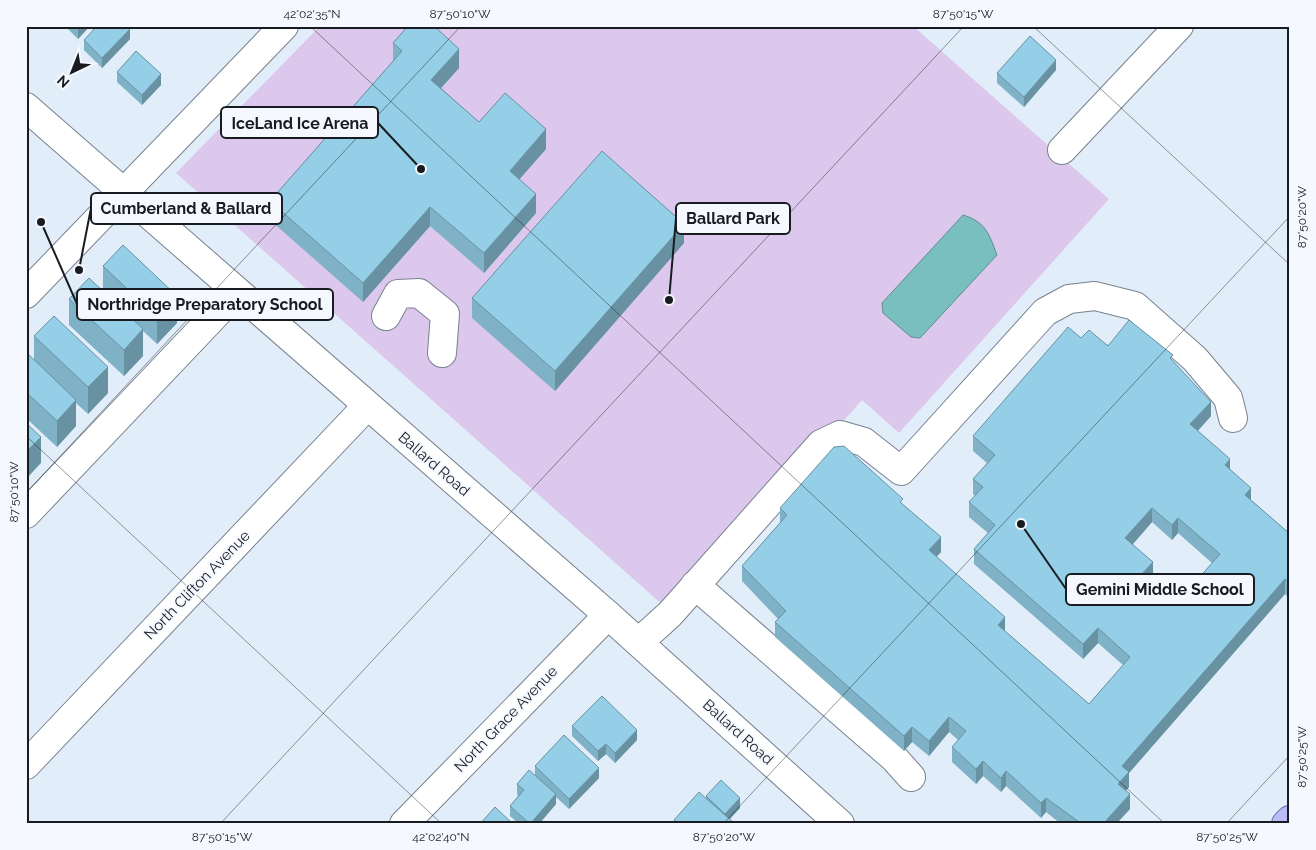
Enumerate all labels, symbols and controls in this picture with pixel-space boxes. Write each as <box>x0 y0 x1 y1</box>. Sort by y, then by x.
text: 42°02'35"N <box>283 7 341 21</box>
text: 87°50'10"W <box>429 7 491 21</box>
text: 87°50'15"W <box>933 7 994 21</box>
north arrow <box>48 48 98 98</box>
text: N <box>54 72 72 91</box>
callout: IceLand Ice Arena <box>221 107 378 138</box>
text: IceLand Ice Arena <box>232 114 368 133</box>
text: 87°50'20"W <box>1295 185 1309 248</box>
callout: Cumberland & Ballard <box>91 193 282 224</box>
text: Cumberland & Ballard <box>101 199 271 218</box>
callout: Ballard Park <box>676 203 790 234</box>
text: Ballard Park <box>686 209 780 228</box>
callout: Northridge Preparatory School <box>77 289 333 320</box>
text: Northridge Preparatory School <box>87 295 324 314</box>
street label: Ballard Road <box>395 428 473 500</box>
text: 87°50'10"W <box>7 461 21 523</box>
street label: North Clifton Avenue <box>140 527 254 643</box>
callout: Gemini Middle School <box>1066 574 1254 605</box>
text: Gemini Middle School <box>1076 580 1245 599</box>
street label: North Grace Avenue <box>451 662 561 776</box>
street label: Ballard Road <box>699 696 777 768</box>
text: 87°50'25"W <box>1295 726 1309 788</box>
text: 87°50'15"W <box>192 830 253 844</box>
text: 42°02'40"N <box>412 830 470 844</box>
text: 87°50'20"W <box>693 830 756 844</box>
text: 87°50'25"W <box>1196 830 1258 844</box>

